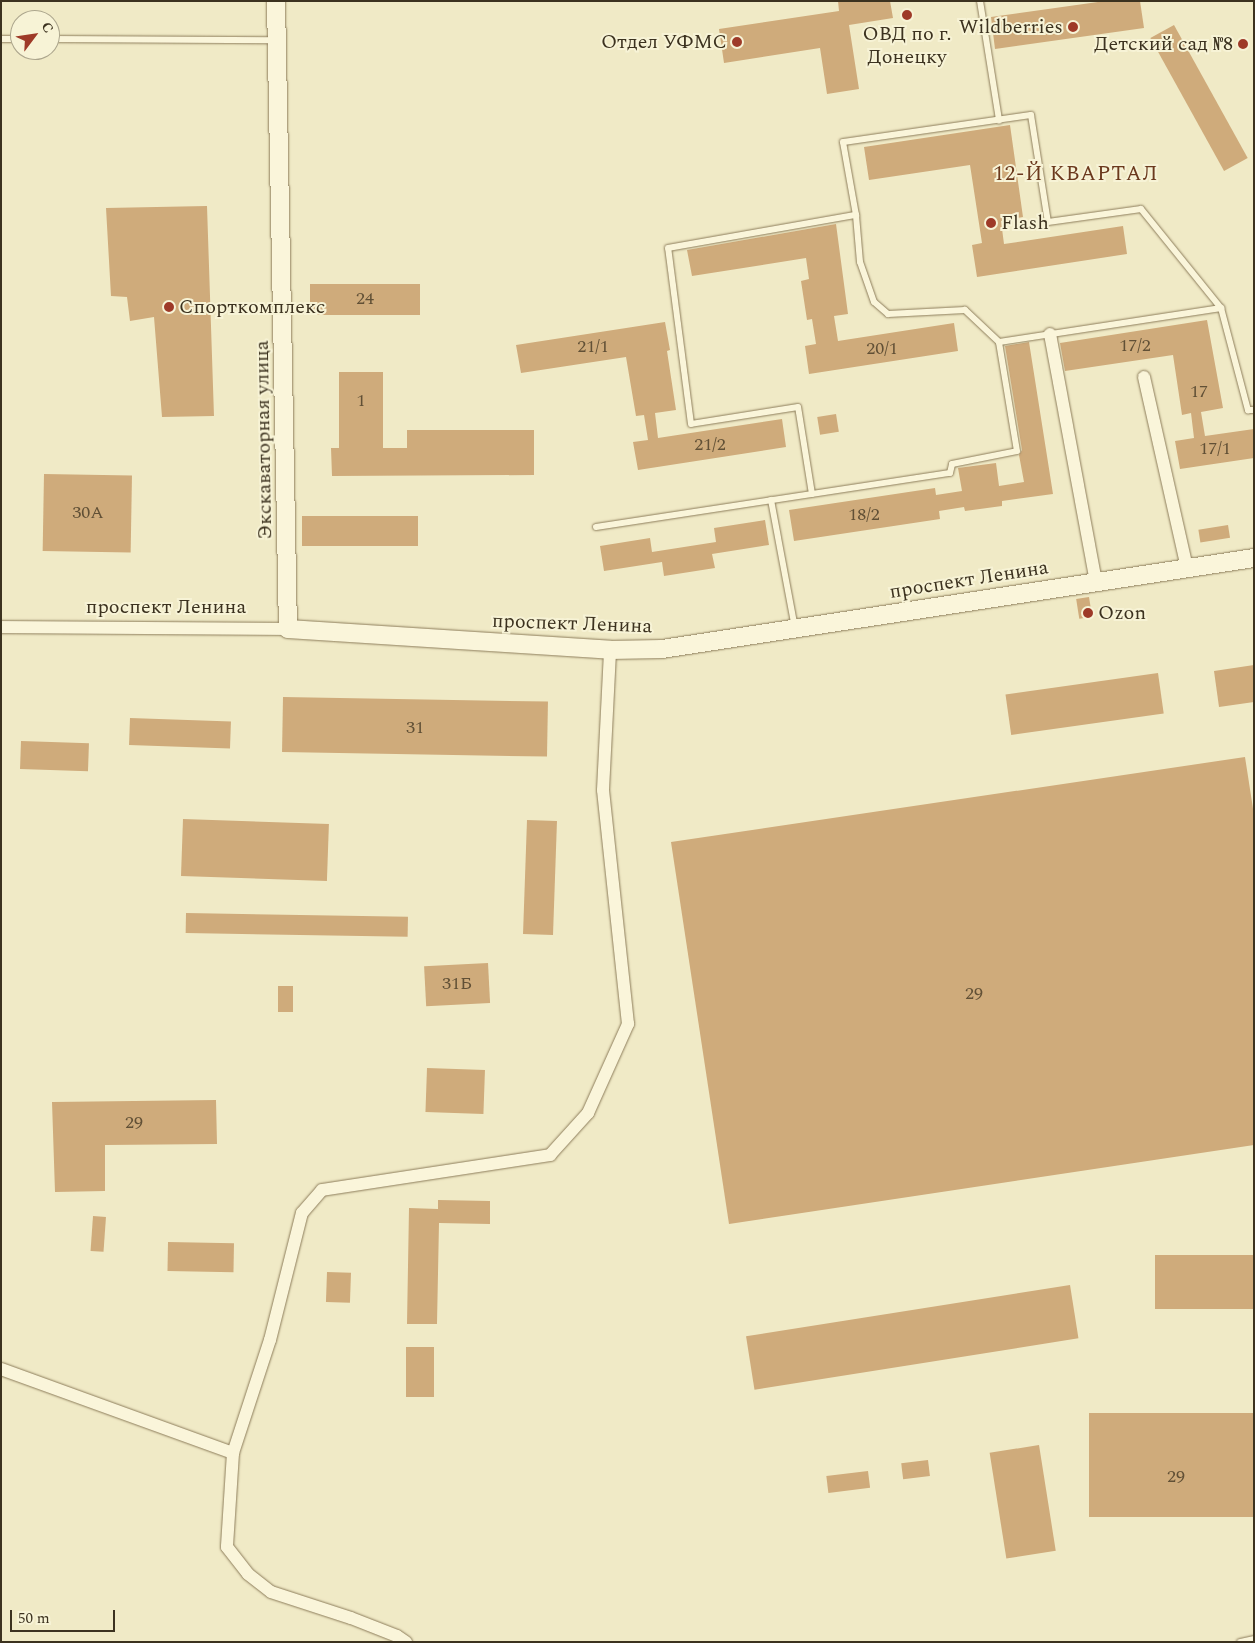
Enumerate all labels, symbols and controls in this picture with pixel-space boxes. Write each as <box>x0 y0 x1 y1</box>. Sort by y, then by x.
marker: ОВД по г. Донецку <box>901 9 913 21</box>
north arrow <box>10 10 60 60</box>
place label: Wildberries <box>959 15 1063 39</box>
text: С <box>36 18 59 37</box>
marker: Wildberries <box>1067 21 1079 33</box>
place label: ОВД по г. Донецку <box>863 23 951 70</box>
place label: Отдел УФМС <box>601 30 727 54</box>
place label: Детский сад №8 <box>1094 32 1233 56</box>
marker: Отдел УФМС <box>731 36 743 48</box>
marker: Детский сад №8 <box>1237 38 1249 50</box>
district label: 12-Й КВАРТАЛ <box>992 161 1160 187</box>
place label: Flash <box>1001 211 1049 235</box>
marker: Flash <box>985 217 997 229</box>
house number: 24 <box>356 288 374 310</box>
place label: Спорткомплекс <box>179 295 325 319</box>
marker: Спорткомплекс <box>163 301 175 313</box>
house number: 17/2 <box>1119 335 1151 357</box>
house number: 21/1 <box>577 336 609 358</box>
house number: 20/1 <box>866 338 898 360</box>
street label: Экскаваторная улица <box>250 340 278 540</box>
house number: 17 <box>1190 381 1208 403</box>
house number: 1 <box>357 390 365 412</box>
house number: 21/2 <box>694 434 726 456</box>
house number: 17/1 <box>1199 438 1231 460</box>
house number: 30А <box>72 502 104 524</box>
house number: 18/2 <box>848 504 880 526</box>
street label: проспект Ленина <box>888 556 1050 604</box>
street label: проспект Ленина <box>86 595 246 619</box>
place label: Ozon <box>1098 601 1146 625</box>
marker: Ozon <box>1082 607 1094 619</box>
street label: проспект Ленина <box>491 609 653 639</box>
house number: 31 <box>406 717 424 739</box>
house number: 31Б <box>442 973 472 995</box>
house number: 29 <box>965 983 983 1005</box>
house number: 29 <box>125 1112 143 1134</box>
house number: 29 <box>1167 1466 1185 1488</box>
scale bar <box>12 1600 118 1632</box>
text: 50 m <box>18 1607 50 1630</box>

